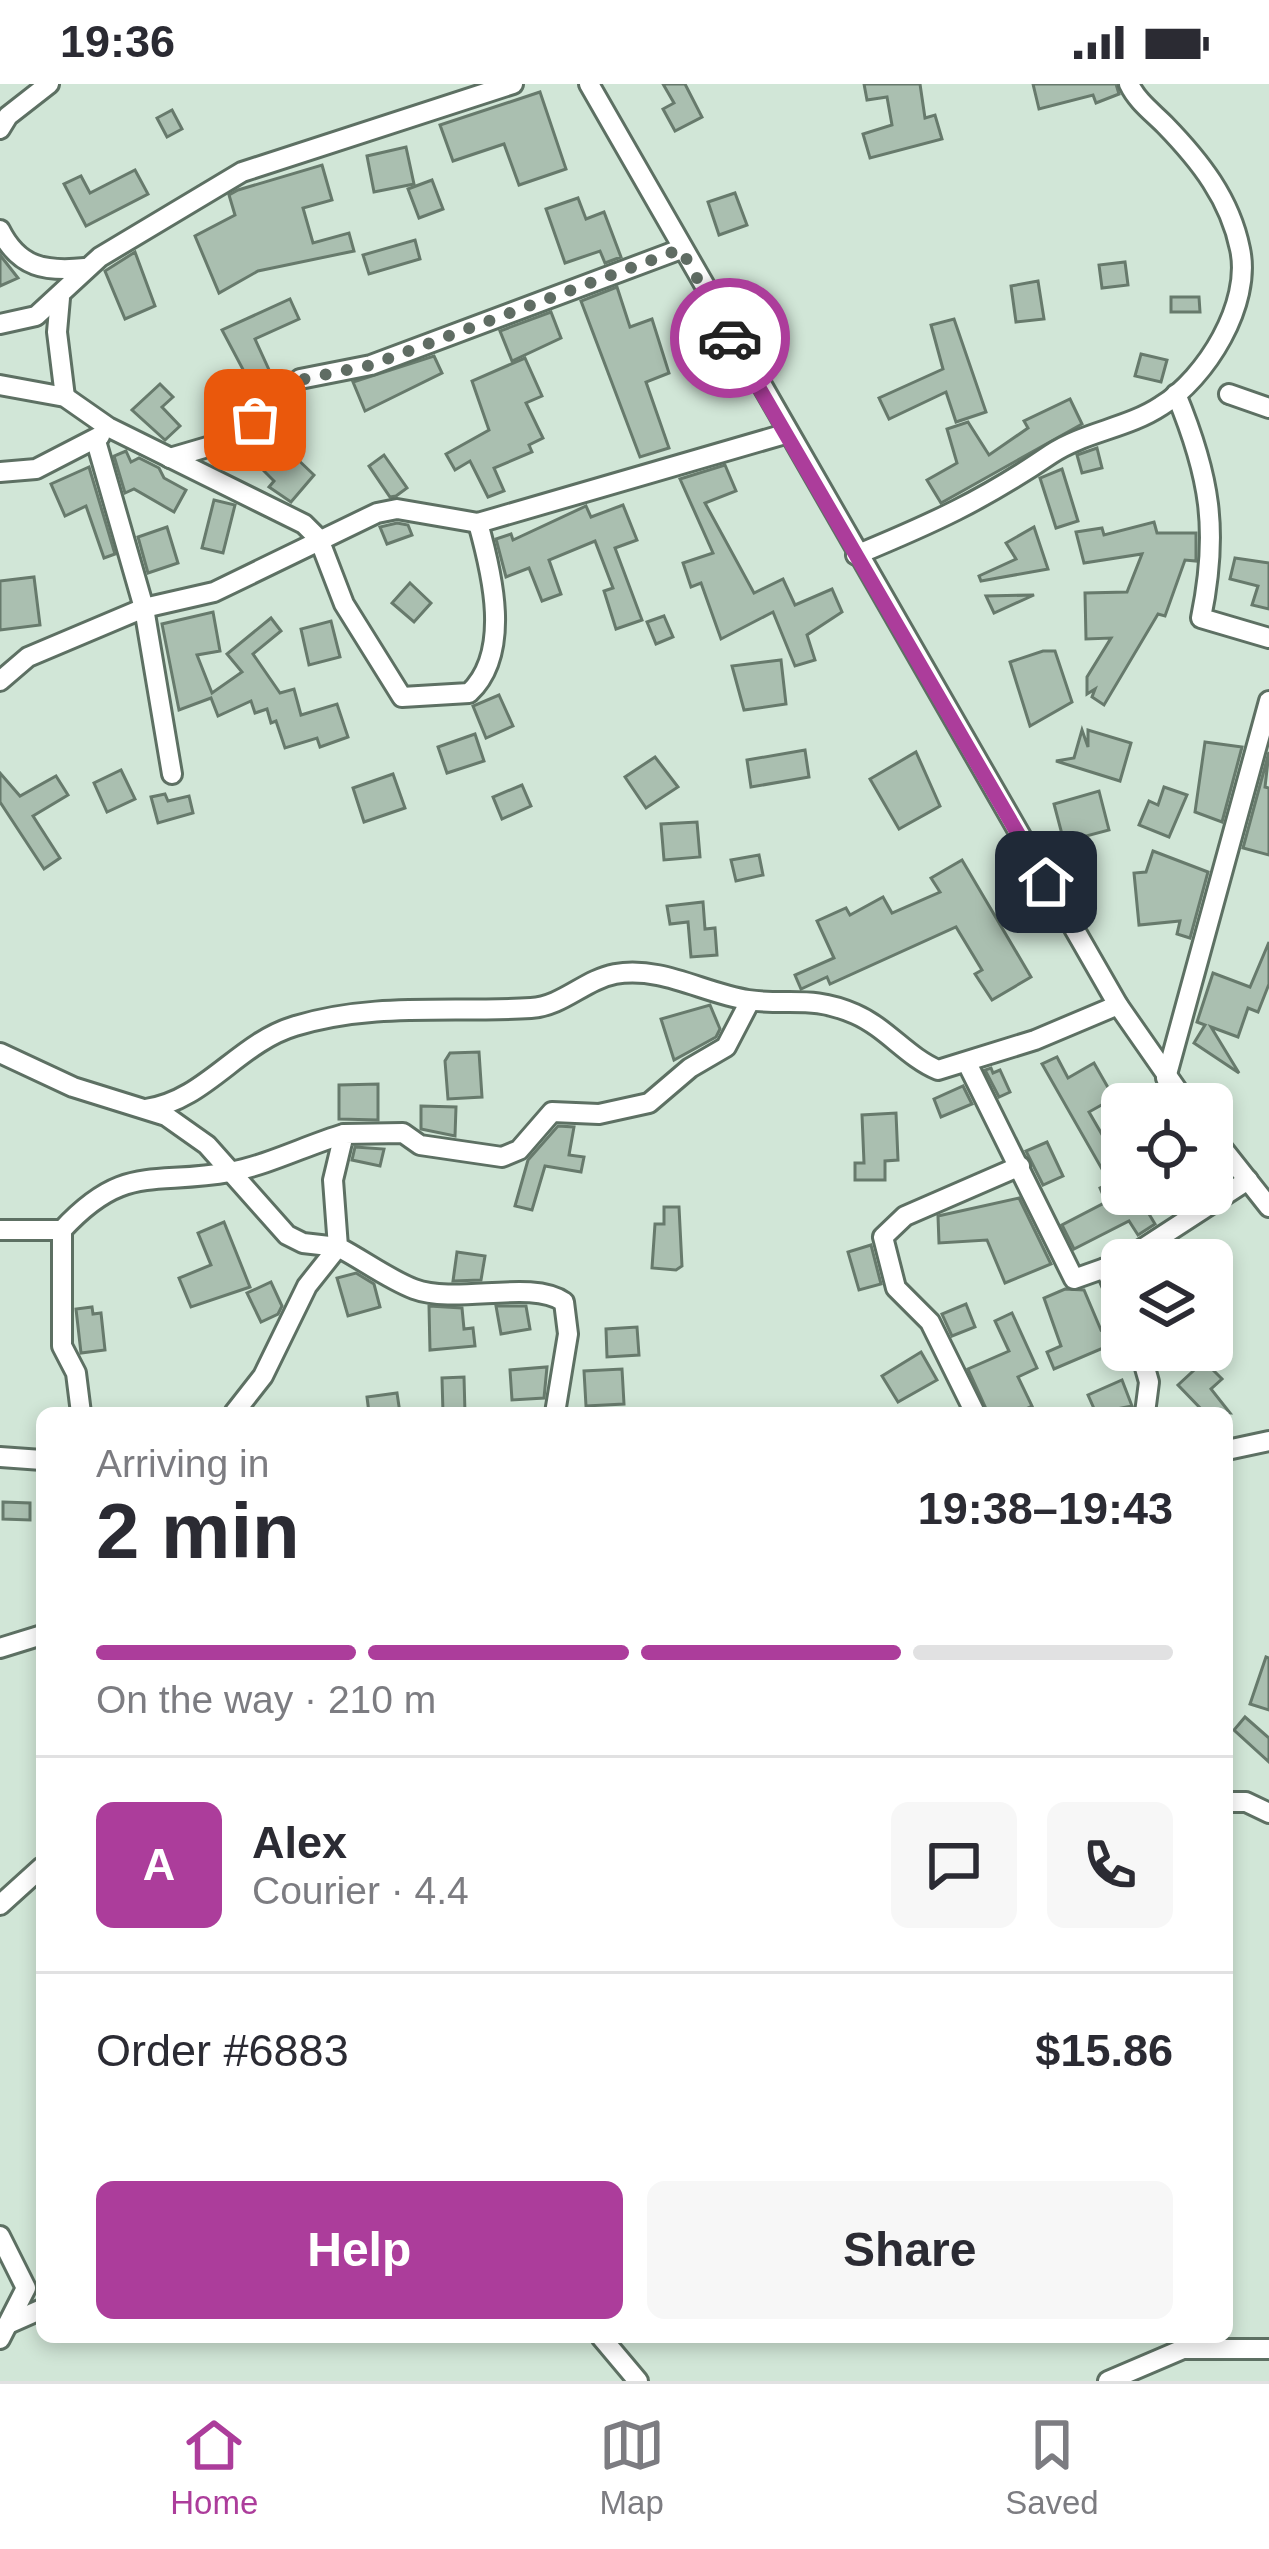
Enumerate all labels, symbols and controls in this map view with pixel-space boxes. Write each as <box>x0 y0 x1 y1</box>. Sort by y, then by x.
text: 19:36 <box>60 16 175 67</box>
courier <box>670 278 790 398</box>
icon: car <box>697 305 763 371</box>
pin <box>204 369 306 471</box>
icon: bag <box>222 387 288 453</box>
pin <box>995 831 1097 933</box>
icon: home <box>1013 849 1079 915</box>
map controls <box>1101 1083 1233 1371</box>
button: locate <box>1101 1083 1233 1215</box>
button: layers <box>1101 1239 1233 1371</box>
text: Arriving in <box>96 1442 269 1485</box>
text: 19:38–19:43 <box>918 1483 1173 1534</box>
text: 2 min <box>96 1487 300 1575</box>
text: On the way · 210 m <box>96 1678 436 1721</box>
button: chat <box>891 1802 1017 1928</box>
button: phone <box>1047 1802 1173 1928</box>
text: Alex <box>252 1817 347 1868</box>
text: A <box>143 1839 175 1890</box>
text: Courier · 4.4 <box>252 1869 469 1912</box>
text: Order #6883 <box>96 2025 349 2076</box>
text: $15.86 <box>1035 2025 1173 2076</box>
button: Help <box>96 2181 623 2319</box>
button: Share <box>647 2181 1173 2319</box>
tab: Home <box>170 2412 258 2522</box>
tab: Map <box>599 2412 665 2522</box>
tab: Saved <box>1005 2412 1099 2522</box>

